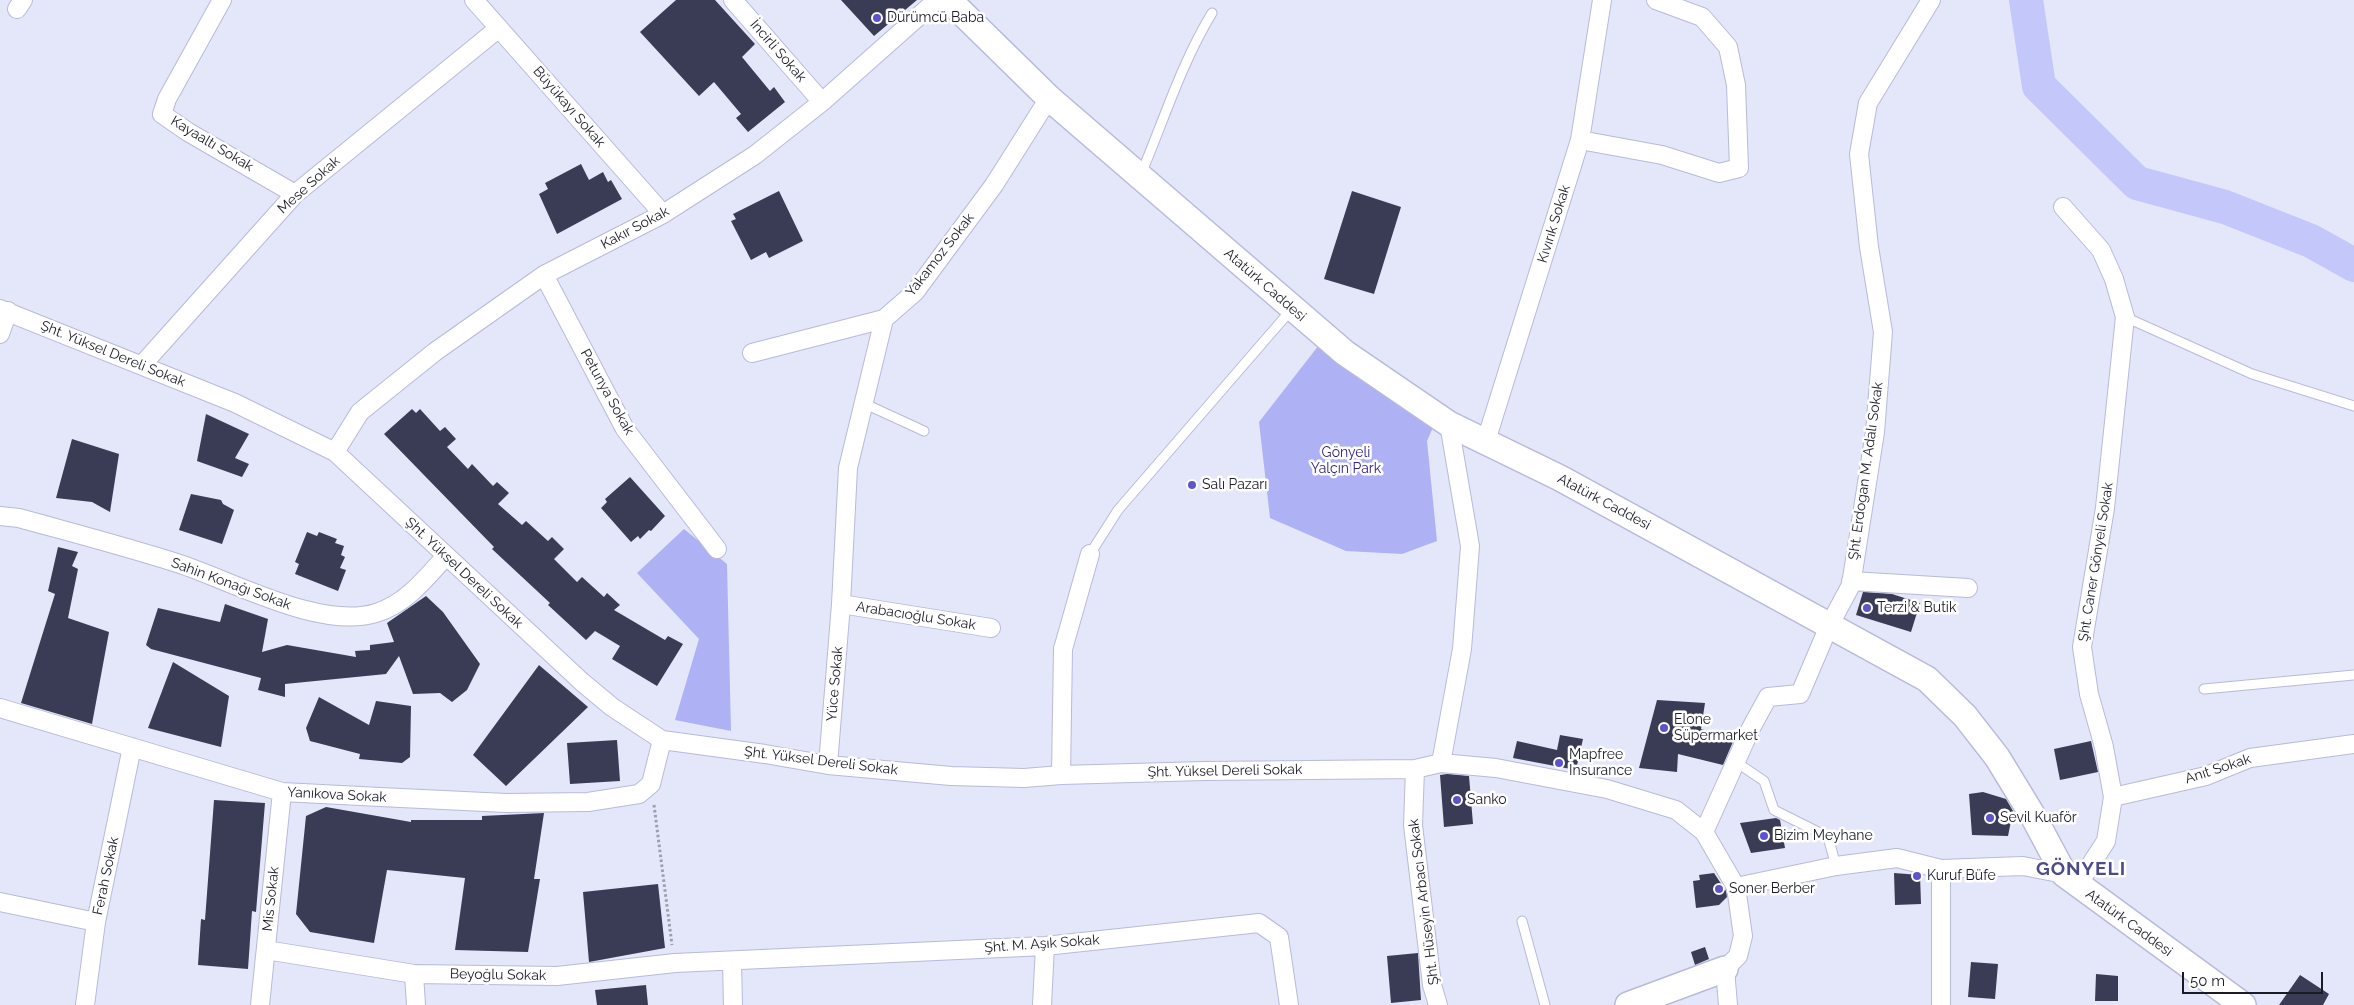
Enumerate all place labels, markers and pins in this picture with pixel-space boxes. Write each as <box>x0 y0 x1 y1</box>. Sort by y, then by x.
place label: Dürümcü Baba <box>887 10 984 26</box>
marker: Dürümcü Baba <box>871 12 883 24</box>
place label: Salı Pazarı <box>1202 477 1267 493</box>
marker: Salı Pazarı <box>1186 479 1198 491</box>
place label: Terzi & Butik <box>1877 600 1956 616</box>
marker: Terzi & Butik <box>1861 602 1873 614</box>
place label: Elone Süpermarket <box>1674 712 1758 744</box>
marker: Elone Süpermarket <box>1658 722 1670 734</box>
place label: Mapfree Insurance <box>1569 747 1632 780</box>
marker: Mapfree Insurance <box>1553 757 1565 769</box>
place label: Sanko <box>1467 792 1507 808</box>
marker: Sanko <box>1451 794 1463 806</box>
place label: Sevil Kuaför <box>2000 810 2077 826</box>
marker: Sevil Kuaför <box>1984 812 1996 824</box>
place label: Bizim Meyhane <box>1774 828 1873 844</box>
marker: Bizim Meyhane <box>1758 830 1770 842</box>
place label: Kuruf Büfe <box>1927 868 1996 884</box>
marker: Kuruf Büfe <box>1911 870 1923 882</box>
place label: Soner Berber <box>1729 881 1815 897</box>
marker: Soner Berber <box>1713 883 1725 895</box>

